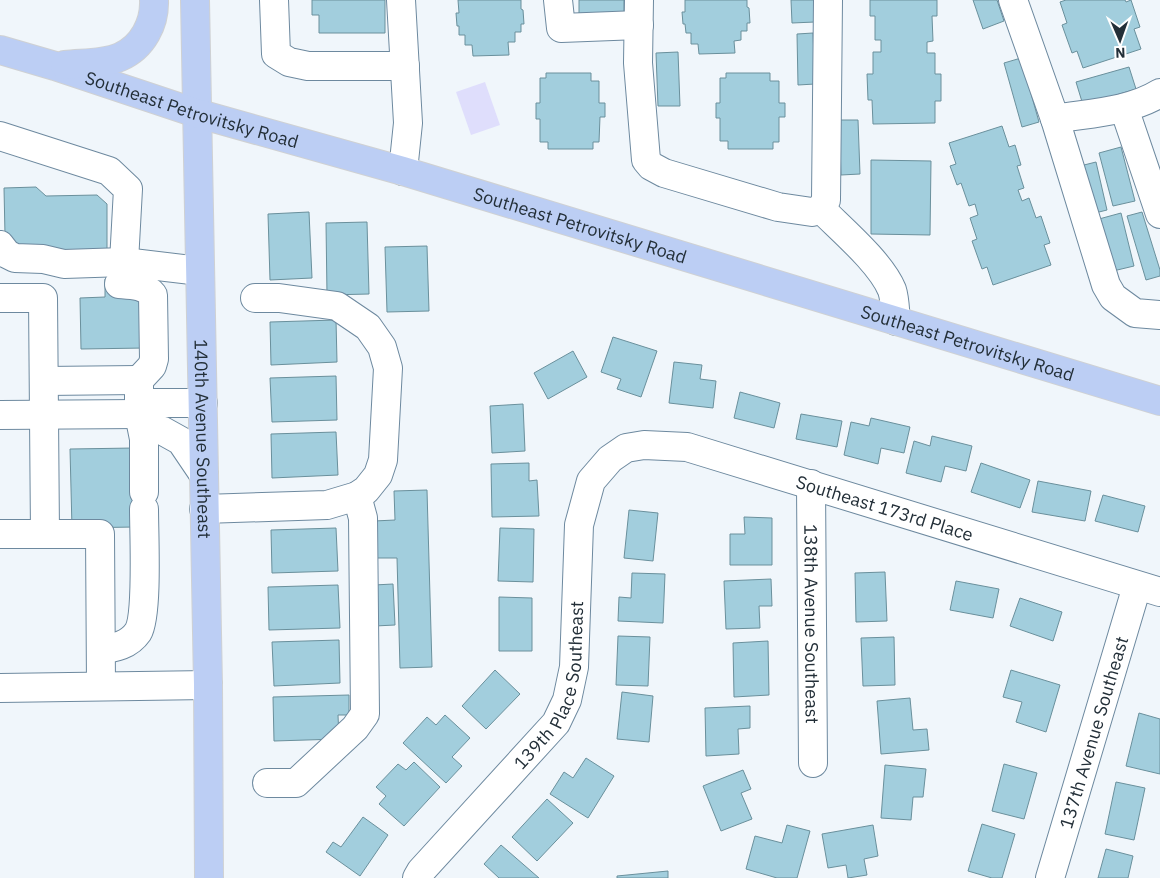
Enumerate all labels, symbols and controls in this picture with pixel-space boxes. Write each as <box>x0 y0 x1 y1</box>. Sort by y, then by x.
north arrow <box>1095 15 1145 65</box>
text: N <box>1115 44 1126 62</box>
street label: Southeast Petrovitsky Road <box>82 65 301 153</box>
street label: Southeast Petrovitsky Road <box>471 182 690 268</box>
street label: Southeast Petrovitsky Road <box>858 299 1077 386</box>
street label: 140th Avenue Southeast <box>190 339 217 539</box>
street label: Southeast 173rd Place <box>793 470 976 546</box>
street label: 138th Avenue Southeast <box>800 524 824 724</box>
street label: 139th Place Southeast <box>508 600 588 774</box>
street label: 137th Avenue Southeast <box>1054 633 1133 831</box>

